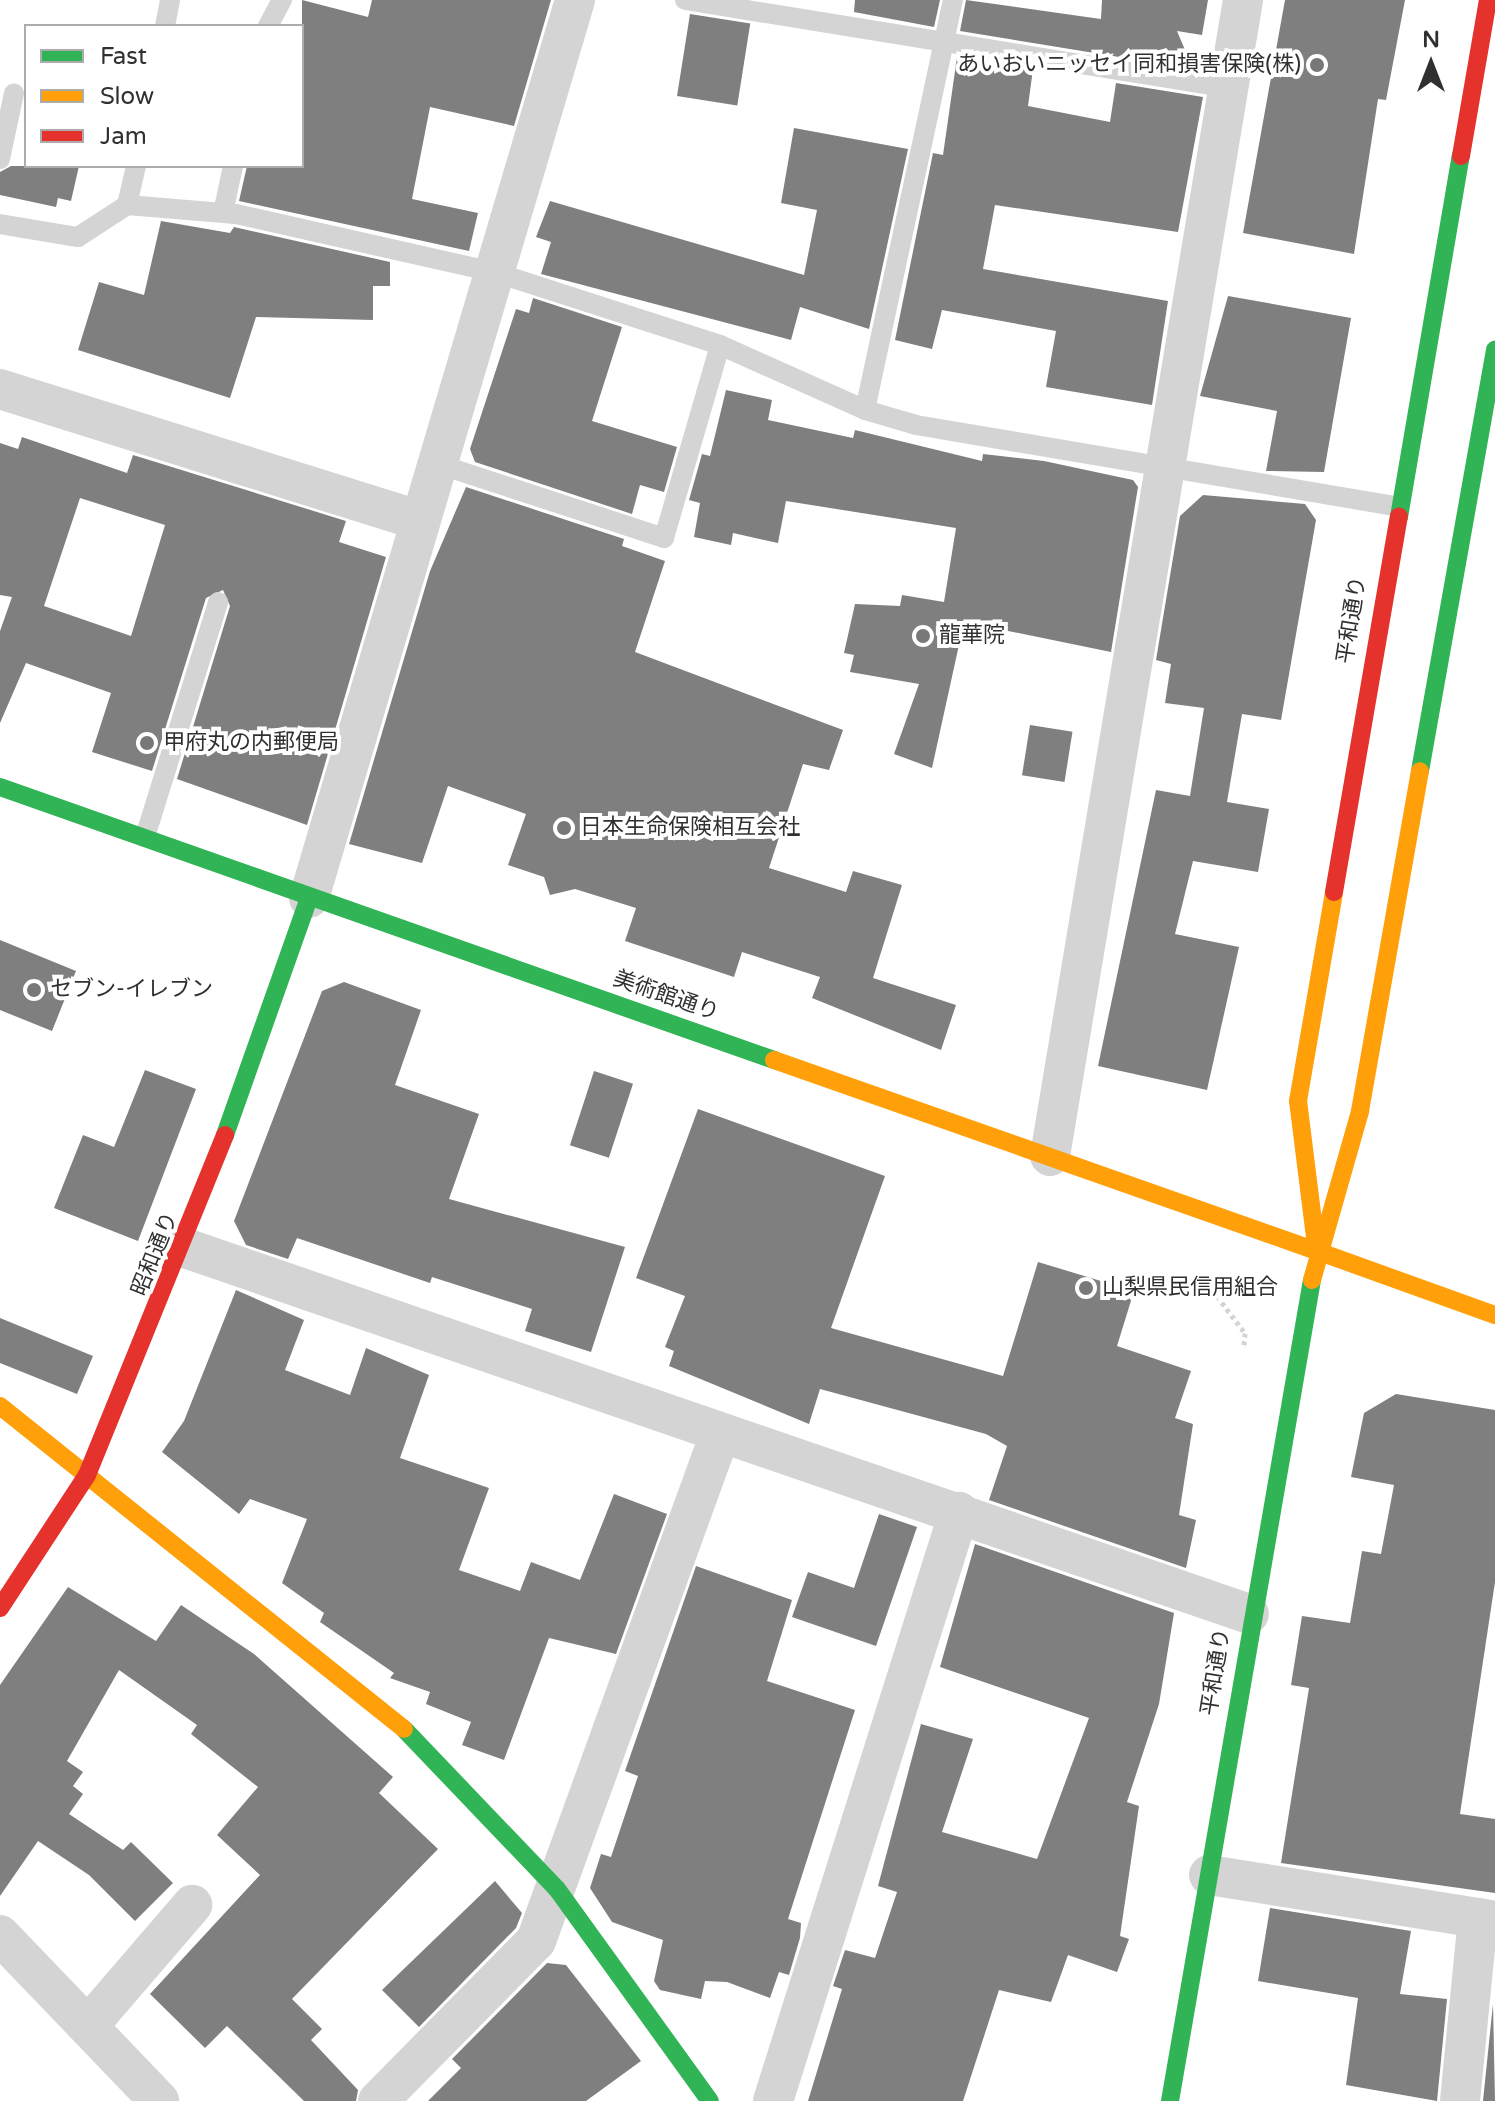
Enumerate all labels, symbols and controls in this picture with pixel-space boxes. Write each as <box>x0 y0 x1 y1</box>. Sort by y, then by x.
legend <box>24 24 304 168</box>
north arrow <box>1391 24 1471 104</box>
text: N <box>1422 27 1440 53</box>
text: Fast <box>100 42 147 71</box>
place label: あいおいニッセイ同和損害保険(株) <box>957 52 1301 78</box>
marker: あいおいニッセイ同和損害保険(株) <box>1308 56 1326 74</box>
text: Slow <box>100 82 154 111</box>
text: Jam <box>100 122 147 151</box>
street label: 平和通り <box>1332 574 1372 666</box>
place label: 龍華院 <box>939 623 1005 649</box>
marker: 龍華院 <box>914 627 932 645</box>
place label: 甲府丸の内郵便局 <box>163 730 339 756</box>
marker: 甲府丸の内郵便局 <box>138 734 156 752</box>
place label: 日本生命保険相互会社 <box>580 815 800 841</box>
marker: 日本生命保険相互会社 <box>555 819 573 837</box>
street label: 美術館通り <box>610 966 722 1026</box>
place label: セブン-イレブン <box>50 977 213 1003</box>
marker: セブン-イレブン <box>25 981 43 999</box>
street label: 昭和通り <box>126 1208 184 1300</box>
place label: 山梨県民信用組合 <box>1102 1275 1278 1301</box>
marker: 山梨県民信用組合 <box>1077 1279 1095 1297</box>
street label: 平和通り <box>1196 1626 1236 1718</box>

